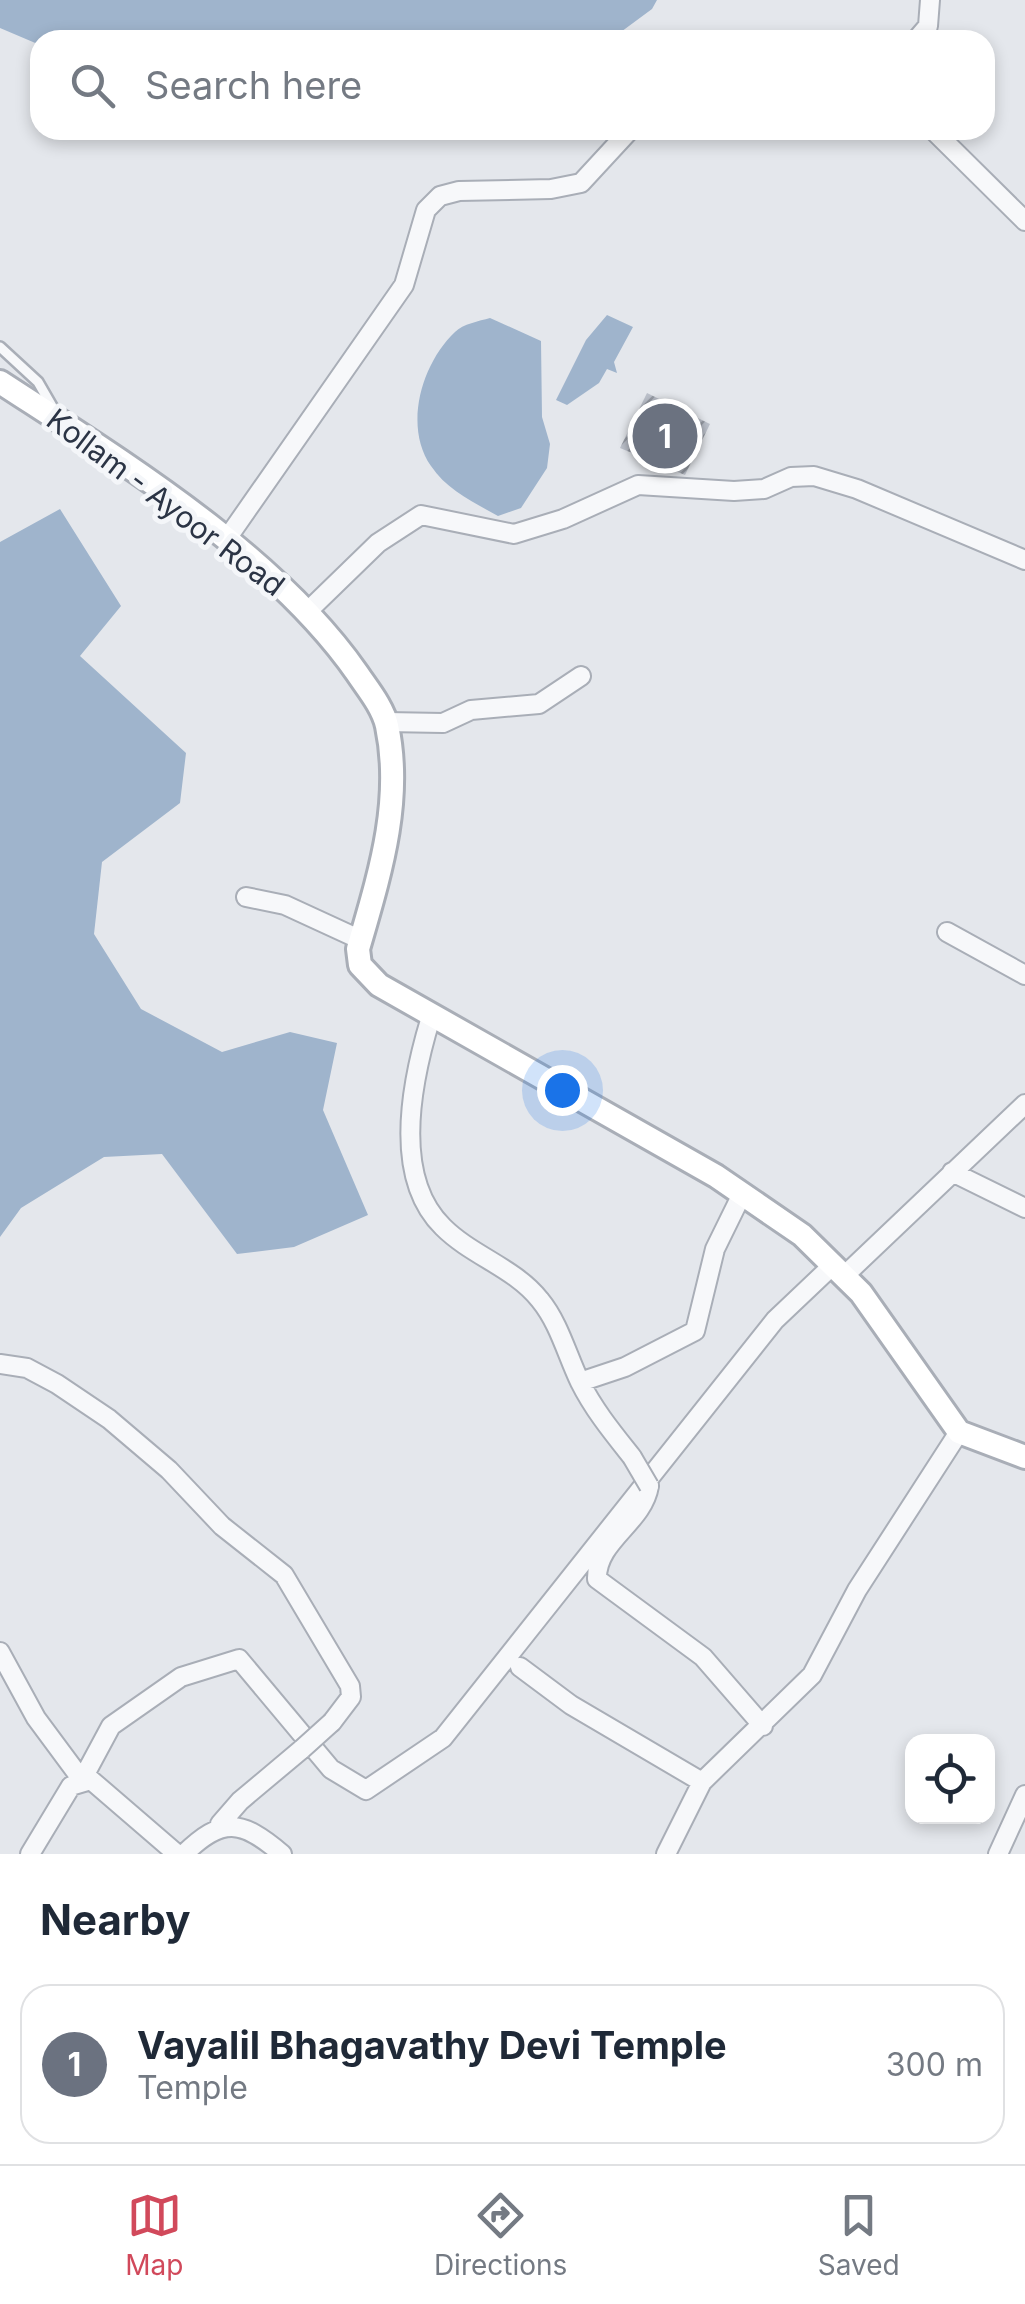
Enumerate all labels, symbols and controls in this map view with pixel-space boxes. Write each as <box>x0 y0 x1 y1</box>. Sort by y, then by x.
search box <box>30 30 995 140</box>
icon: search <box>65 58 120 113</box>
text: Search here <box>145 62 362 108</box>
pin: 1 <box>632 398 698 474</box>
street label: Kollam - Ayoor Road <box>40 401 292 603</box>
your location <box>537 1065 588 1116</box>
map controls <box>905 1734 995 1824</box>
button: locate <box>905 1734 995 1824</box>
text: Nearby <box>40 1894 191 1945</box>
text: Vayalil Bhagavathy Devi Temple <box>137 2022 727 2068</box>
text: 1 <box>68 2045 81 2084</box>
text: 300 m <box>886 2045 983 2084</box>
text: Temple <box>137 2068 248 2107</box>
tab: Map <box>125 2188 183 2282</box>
tab: Directions <box>434 2188 567 2282</box>
tab: Saved <box>818 2188 900 2282</box>

